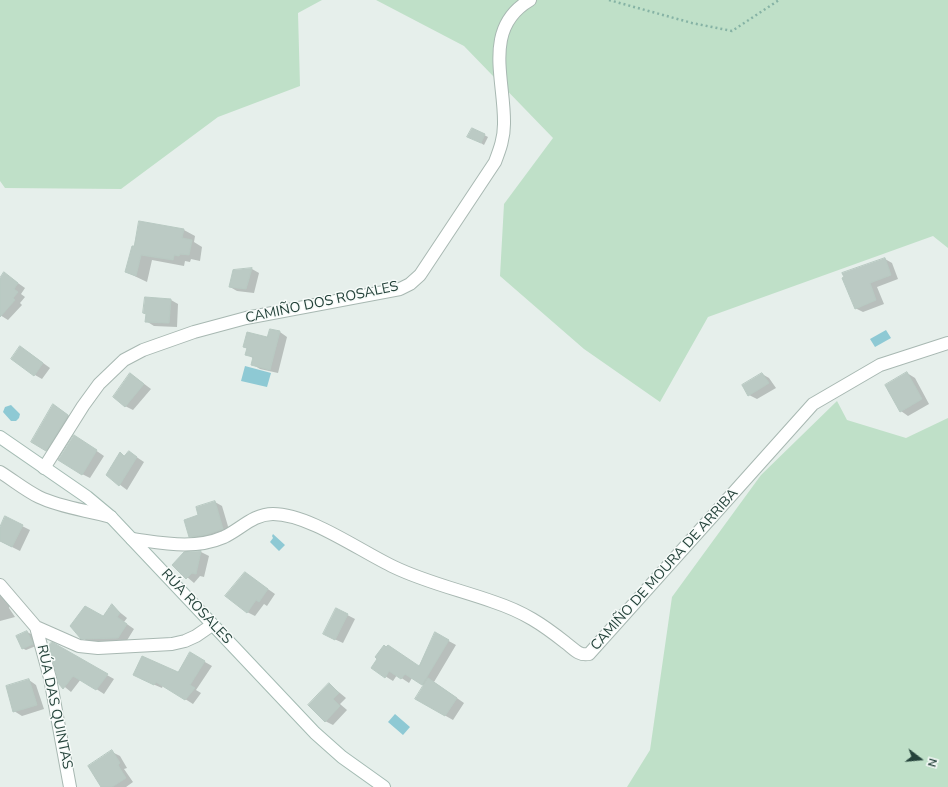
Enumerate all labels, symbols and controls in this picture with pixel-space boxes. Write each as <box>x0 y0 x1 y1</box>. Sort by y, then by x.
street label: CAMIÑO DOS ROSALES <box>244 279 400 327</box>
street label: CAMIÑO DE MOURA DE ARRIBA <box>588 486 742 654</box>
street label: RÚA ROSALES <box>157 566 235 648</box>
street label: RÚA DAS QUINTAS <box>33 643 75 771</box>
north arrow <box>900 739 940 779</box>
text: N <box>924 756 940 768</box>

